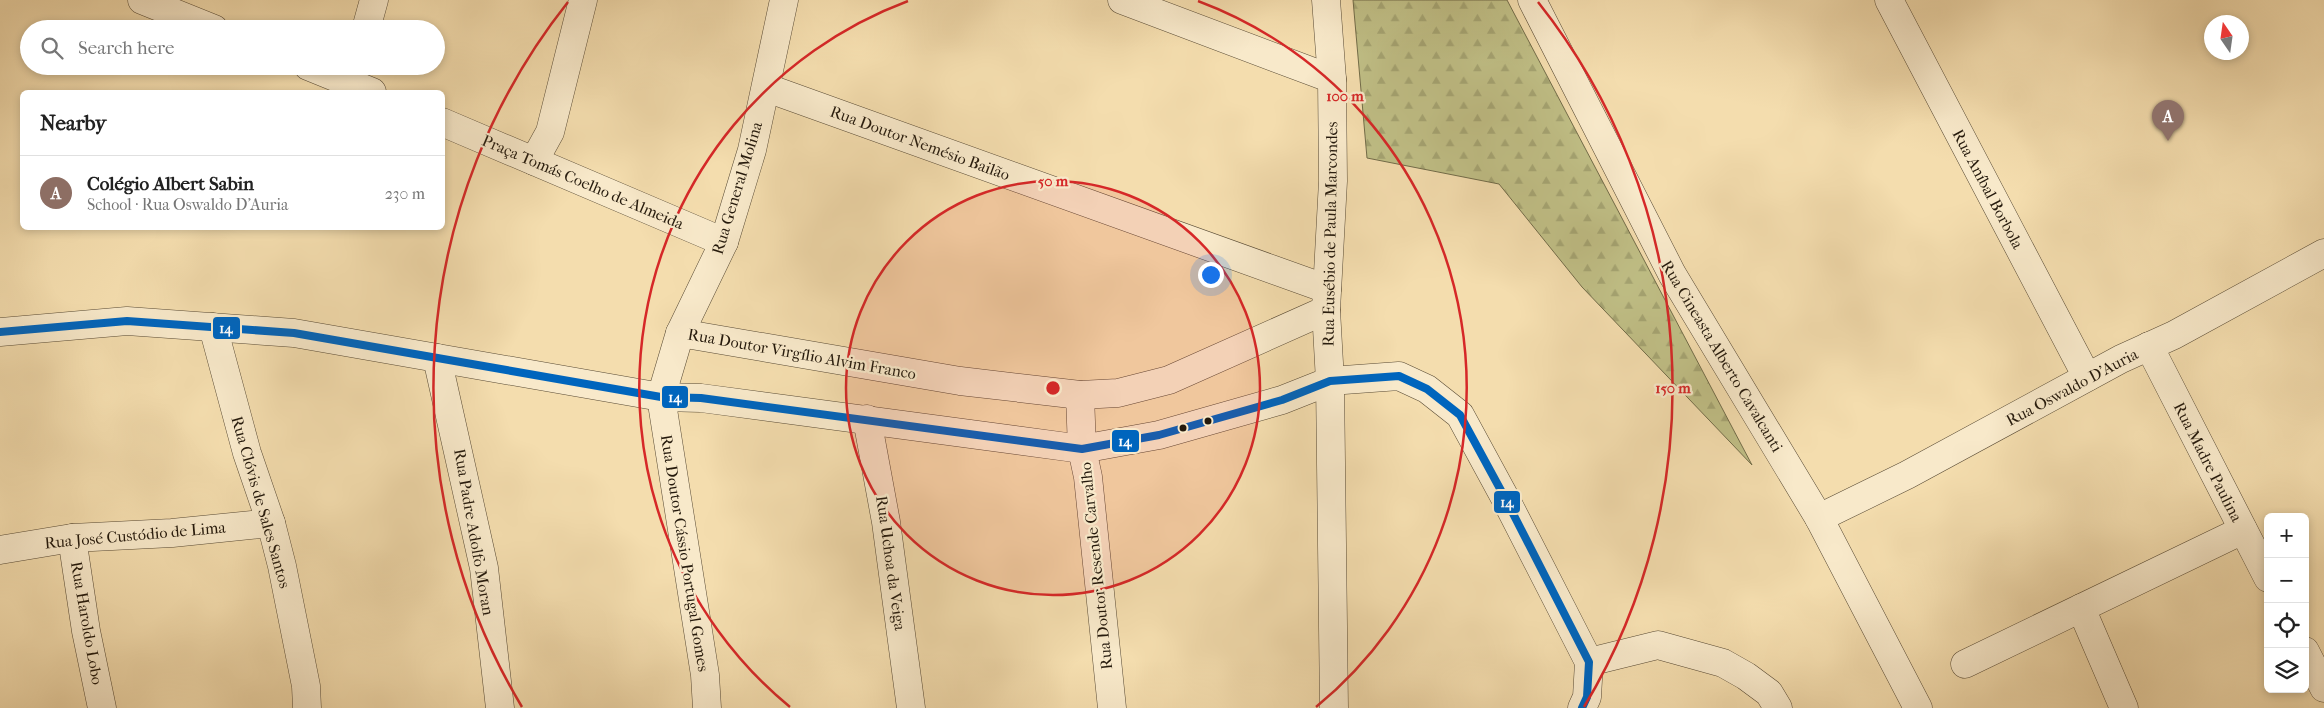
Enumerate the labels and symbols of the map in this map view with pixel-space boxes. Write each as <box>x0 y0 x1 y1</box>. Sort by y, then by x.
north arrow <box>2204 15 2249 60</box>
text: 100 m <box>1326 87 1364 105</box>
pin: A <box>2152 100 2184 141</box>
street label: Rua Doutor Nemésio Bailão <box>828 102 1012 184</box>
street label: Rua General Molina <box>708 119 766 257</box>
street label: Rua Eusébio de Paula Marcondes <box>1319 121 1341 347</box>
street label: Rua Aníbal Borbola <box>1948 126 2028 253</box>
street label: Praça Tomás Coelho de Almeida <box>479 131 687 233</box>
text: 50 m <box>1038 172 1069 190</box>
street label: Rua Cineasta Alberto Cavalcanti <box>1657 257 1787 456</box>
your location <box>1198 262 1224 288</box>
line badge: 14 <box>212 316 241 340</box>
text: 14 <box>219 320 233 337</box>
street label: Rua Doutor Virgílio Alvim Franco <box>686 325 918 383</box>
street label: Rua Oswaldo D'Auria <box>2003 344 2142 430</box>
centre of rings <box>1044 379 1062 397</box>
text: 150 m <box>1655 379 1691 397</box>
line badge: 14 <box>661 385 689 409</box>
text: 14 <box>668 389 682 406</box>
street label: Rua Madre Paulina <box>2170 399 2247 526</box>
street label: Rua Clóvis de Sales Santos <box>227 414 295 590</box>
unlabelled marker <box>1203 416 1213 426</box>
unlabelled marker <box>1178 423 1188 433</box>
line badge: 14 <box>1111 429 1140 453</box>
street label: Rua Doutor Cássio Portugal Gomes <box>657 433 713 673</box>
text: 14 <box>1118 433 1132 450</box>
street label: Rua Padre Adolfo Moran <box>450 447 498 617</box>
street label: Rua Doutor Resende Carvalho <box>1076 461 1116 671</box>
line badge: 14 <box>1493 490 1521 514</box>
street label: Rua Uchoa da Veiga <box>872 494 910 632</box>
text: 14 <box>1500 494 1514 511</box>
street label: Rua José Custódio de Lima <box>44 518 227 552</box>
street label: Rua Haroldo Lobo <box>67 560 107 686</box>

